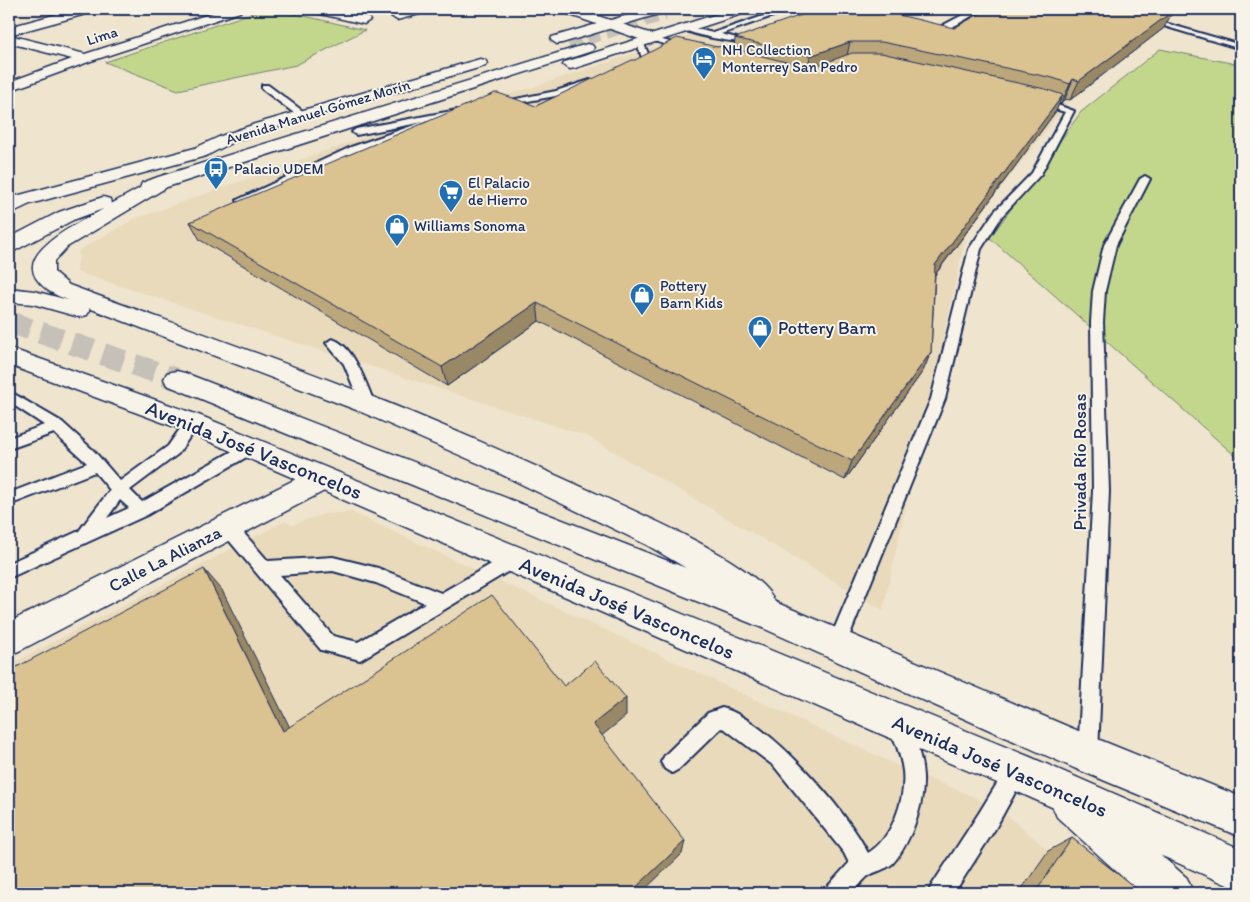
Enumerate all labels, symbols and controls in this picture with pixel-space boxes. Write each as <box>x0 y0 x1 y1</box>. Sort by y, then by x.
street label: Lima <box>84 22 120 49</box>
place label: NH Collection Monterrey San Pedro <box>722 41 858 76</box>
hotel icon: NH Collection Monterrey San Pedro <box>691 46 717 80</box>
street label: Avenida Manuel Gómez Morín <box>224 75 413 149</box>
bus stop icon: Palacio UDEM <box>203 156 229 190</box>
place label: Palacio UDEM <box>234 160 324 178</box>
place label: El Palacio de Hierro <box>468 174 530 209</box>
supermarket icon: El Palacio de Hierro <box>438 179 464 213</box>
shop icon: Williams Sonoma <box>384 213 410 247</box>
place label: Williams Sonoma <box>414 217 526 235</box>
place label: Pottery Barn Kids <box>660 277 723 312</box>
shop icon: Pottery Barn Kids <box>629 282 655 316</box>
shop icon: Pottery Barn <box>747 315 773 349</box>
place label: Pottery Barn <box>778 317 876 339</box>
street label: Privada Río Rosas <box>1069 394 1091 530</box>
street label: Avenida José Vasconcelos <box>142 395 366 504</box>
street label: Calle La Alianza <box>105 521 226 597</box>
street label: Avenida José Vasconcelos <box>516 551 738 664</box>
street label: Avenida José Vasconcelos <box>889 709 1111 822</box>

